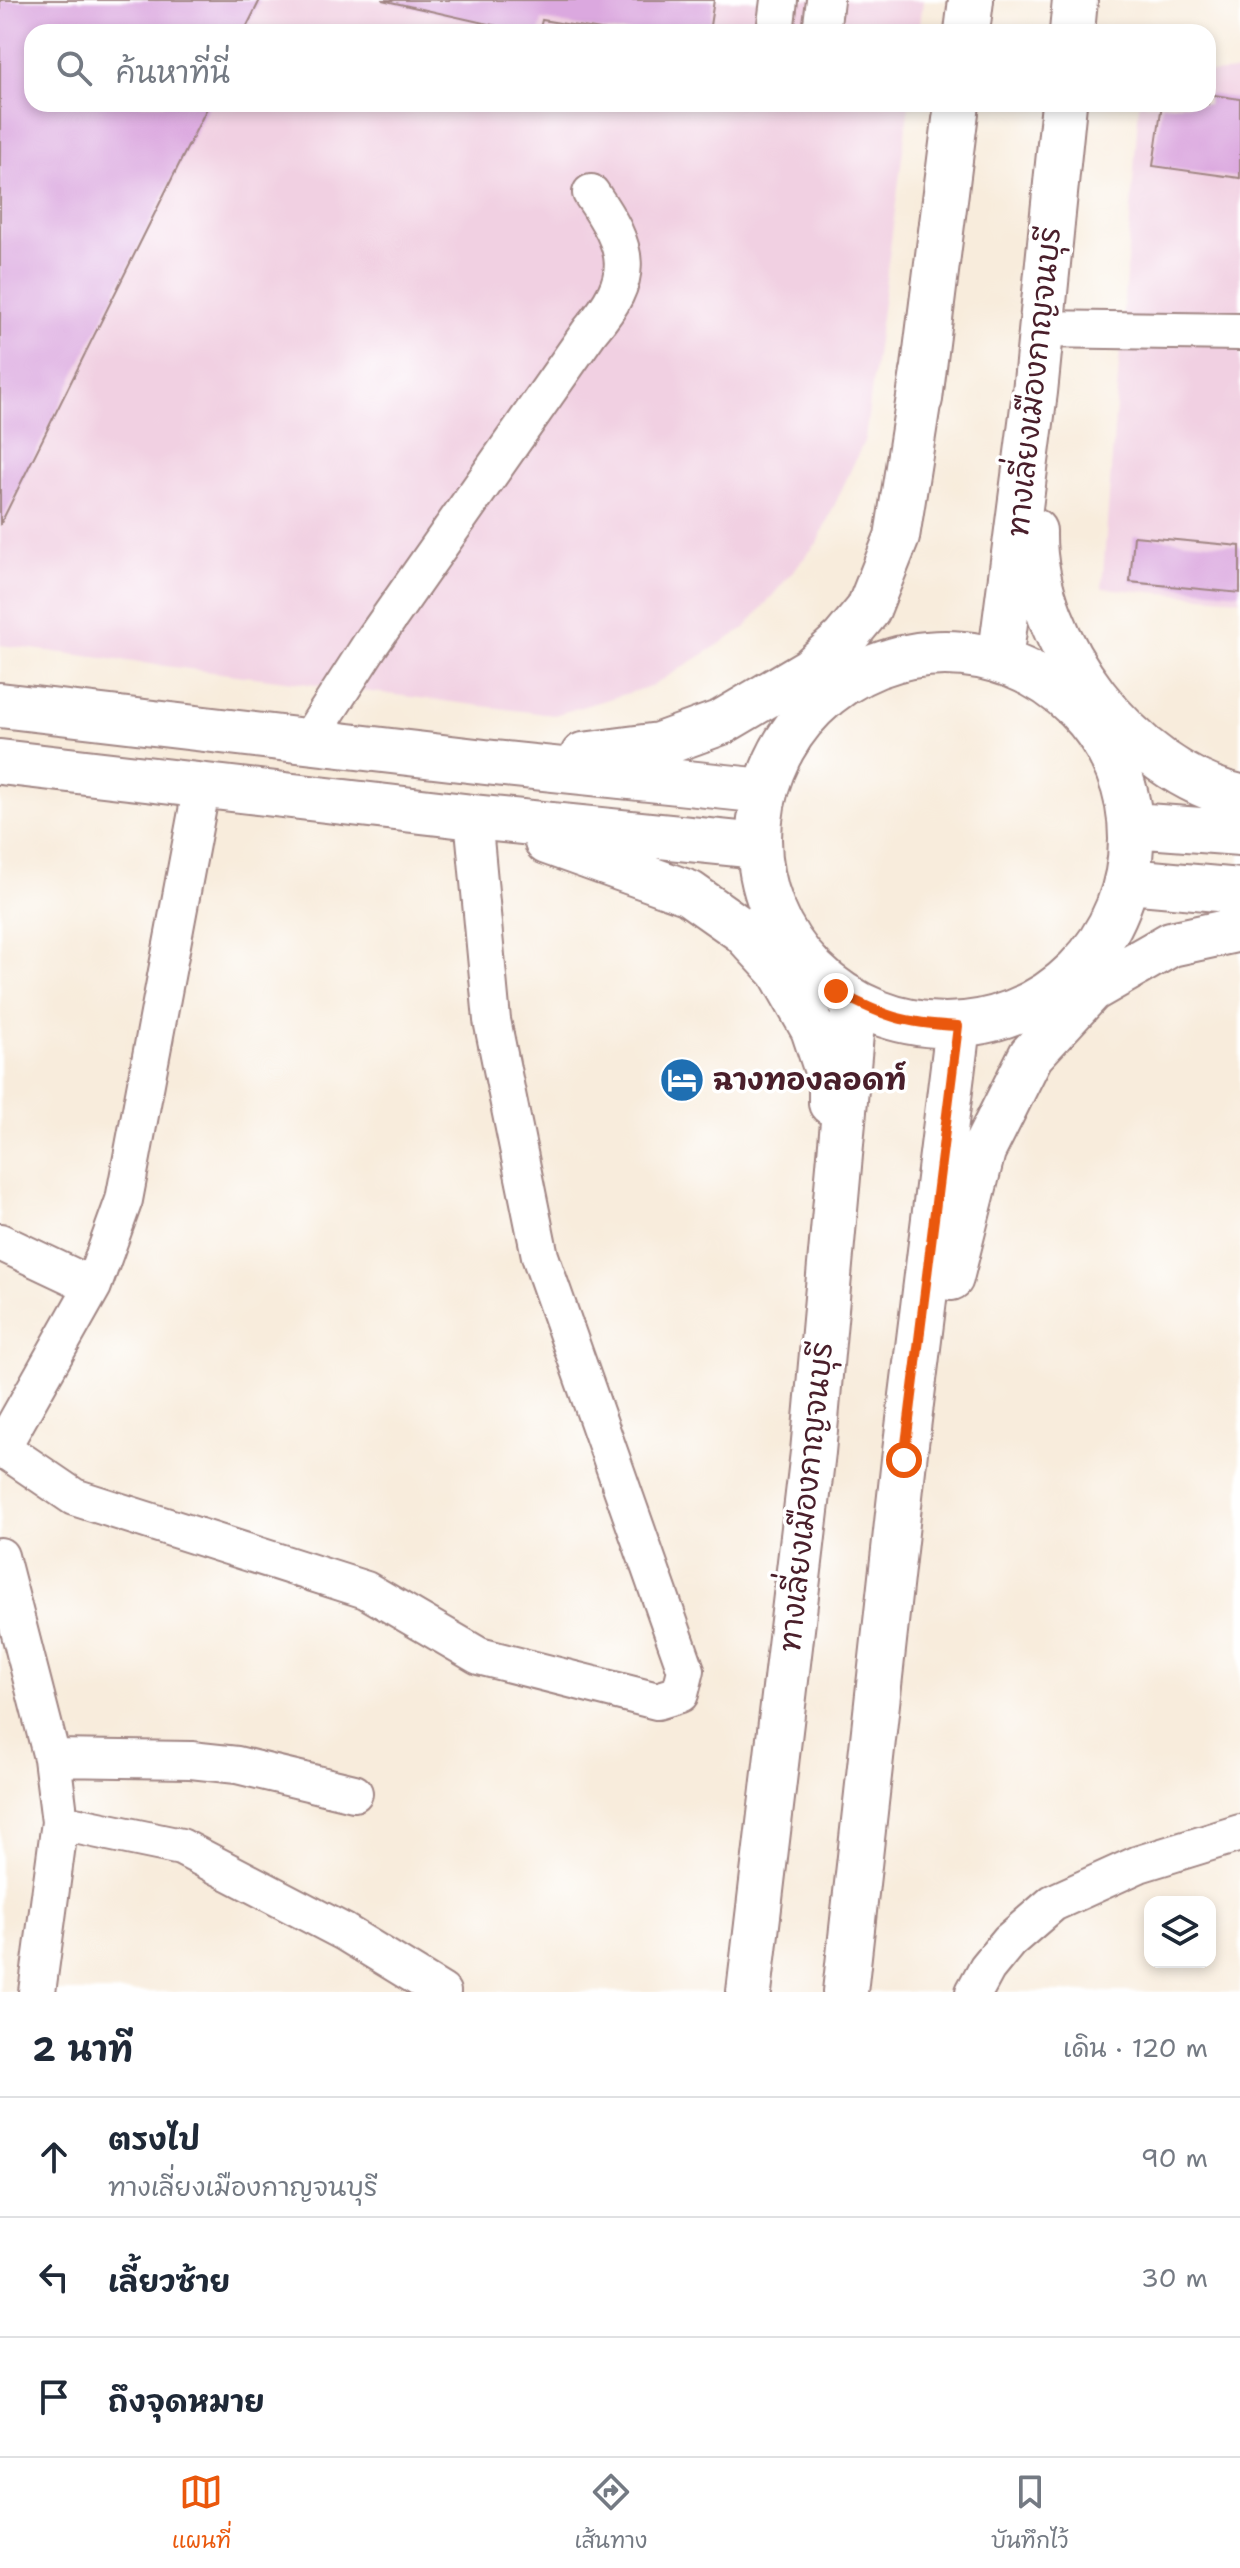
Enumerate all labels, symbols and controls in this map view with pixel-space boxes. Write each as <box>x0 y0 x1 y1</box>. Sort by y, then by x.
search box <box>24 24 1216 112</box>
icon: search <box>52 46 96 90</box>
text: ค้นหาที่นี่ <box>116 52 230 93</box>
street label: ทางเลี่ยงเมืองกาญจนบุรี <box>989 224 1072 539</box>
route end <box>818 973 854 1009</box>
hotel icon: ฉางทองลอดท์ <box>658 1056 706 1104</box>
place label: ฉางทองลอดท์ <box>713 1059 907 1100</box>
street label: ทางเลี่ยงเมืองกาญจนบุรี <box>761 1339 844 1654</box>
route start <box>886 1442 922 1478</box>
map controls <box>1144 1896 1216 1968</box>
button: layers <box>1144 1896 1216 1968</box>
text: 2 นาที <box>32 2026 133 2072</box>
text: เดิน · 120 m <box>1063 2030 1208 2065</box>
text: ตรงไป <box>108 2119 200 2160</box>
icon: ahead <box>32 2135 76 2179</box>
text: 90 m <box>1141 2140 1208 2175</box>
text: ทางเลี่ยงเมืองกาญจนบุรี <box>108 2169 378 2204</box>
icon: left <box>32 2255 76 2299</box>
text: 30 m <box>1141 2260 1208 2295</box>
text: เลี้ยวซ้าย <box>108 2261 230 2302</box>
icon: arrive <box>32 2375 76 2419</box>
text: ถึงจุดหมาย <box>108 2381 265 2422</box>
tab: แผนที่ <box>172 2470 231 2556</box>
tab: เส้นทาง <box>575 2470 647 2556</box>
tab: บันทึกไว้ <box>991 2470 1068 2556</box>

